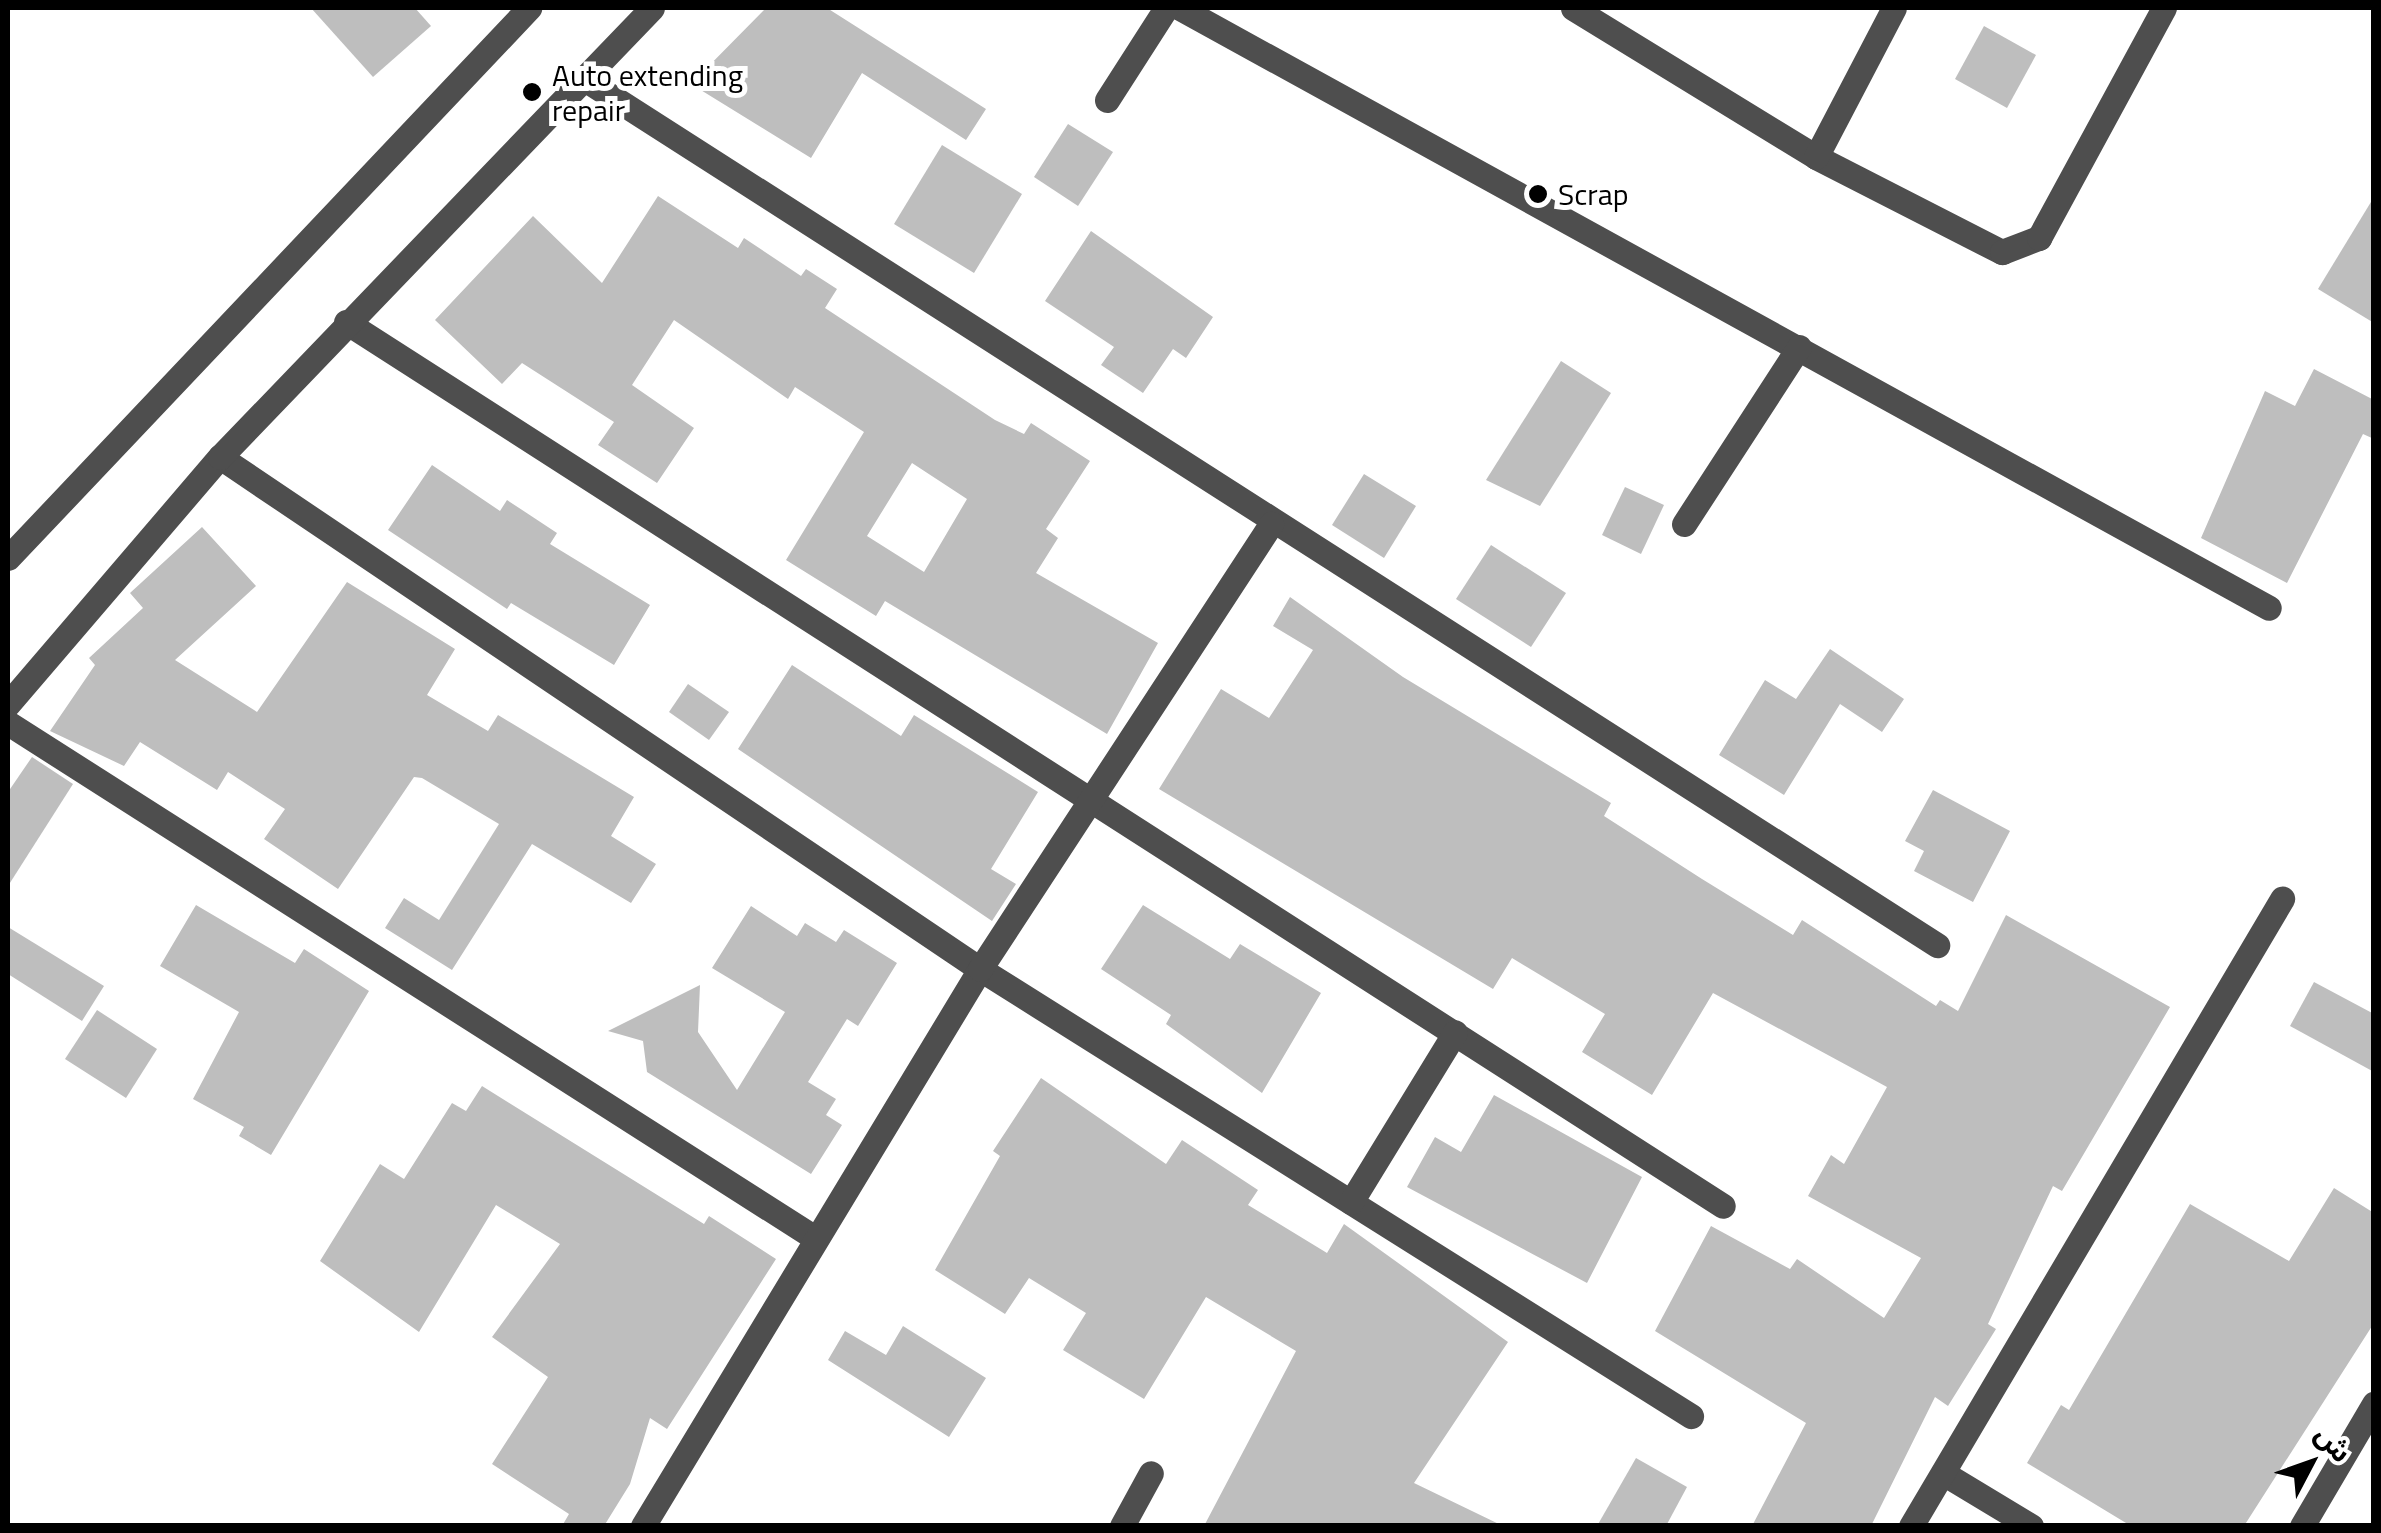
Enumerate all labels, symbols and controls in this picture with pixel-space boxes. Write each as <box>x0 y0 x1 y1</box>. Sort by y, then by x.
place label: Auto extending repair <box>552 57 743 128</box>
marker: Auto extending repair <box>521 81 543 103</box>
place label: Scrap <box>1558 176 1629 212</box>
marker: Scrap <box>1527 183 1549 205</box>
north arrow <box>2261 1413 2361 1513</box>
text: ش <box>2305 1414 2363 1472</box>

